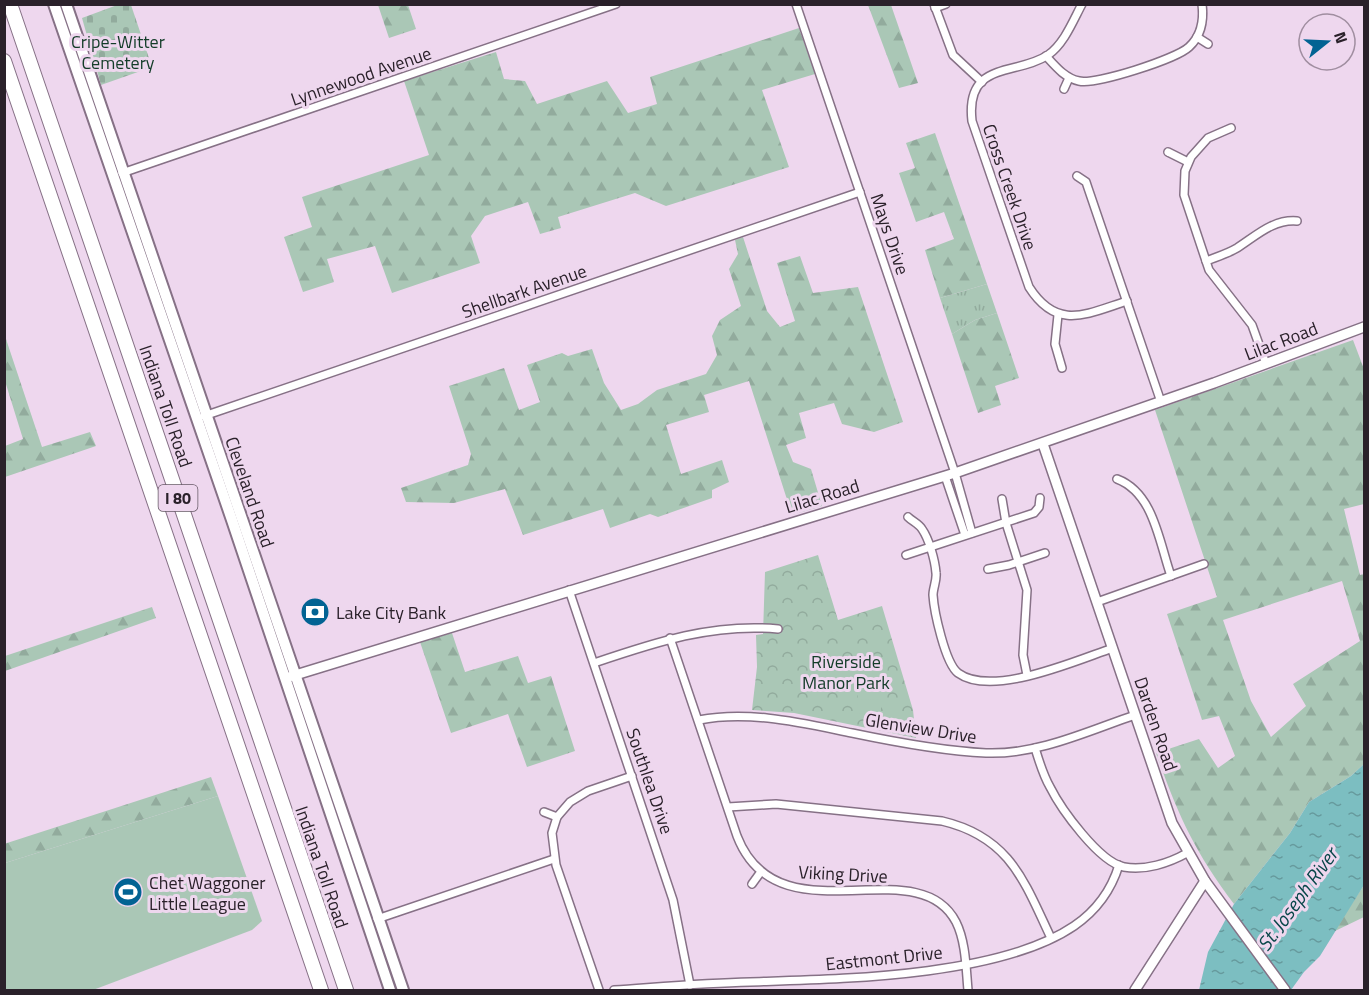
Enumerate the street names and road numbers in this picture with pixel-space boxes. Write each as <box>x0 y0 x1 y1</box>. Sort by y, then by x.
street label: Lynnewood Avenue <box>287 39 435 113</box>
street label: Cross Creek Drive <box>976 120 1044 254</box>
street label: Mays Drive <box>864 190 916 278</box>
street label: Shellbark Avenue <box>458 257 590 325</box>
street label: Lilac Road <box>1240 315 1322 367</box>
street label: Indiana Toll Road <box>132 341 200 471</box>
street label: Cleveland Road <box>218 433 282 551</box>
street label: Lilac Road <box>781 472 863 520</box>
road number: I 80 <box>158 485 198 511</box>
street label: Darden Road <box>1127 673 1185 775</box>
street label: Glenview Drive <box>863 706 979 750</box>
street label: Southlea Drive <box>619 724 681 838</box>
street label: Indiana Toll Road <box>288 802 356 932</box>
street label: Viking Drive <box>798 858 888 890</box>
street label: Eastmont Drive <box>824 938 944 978</box>

